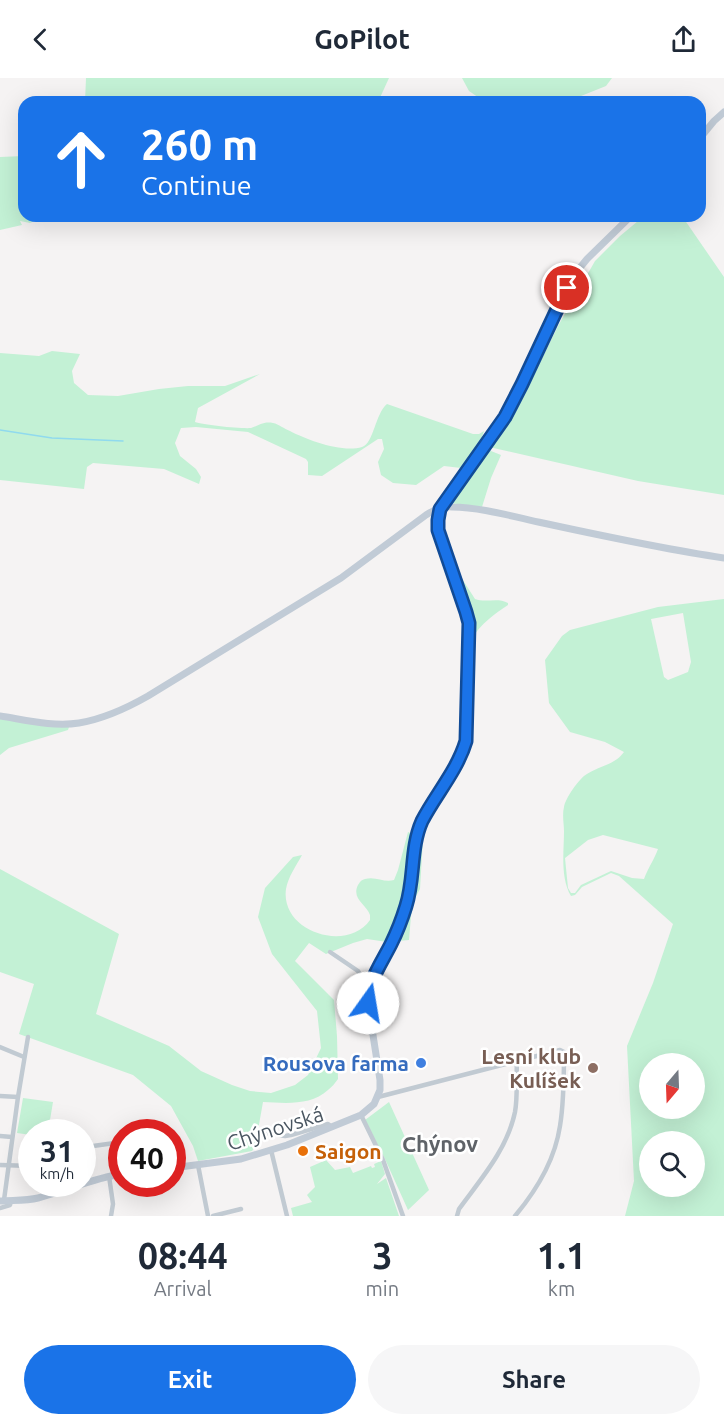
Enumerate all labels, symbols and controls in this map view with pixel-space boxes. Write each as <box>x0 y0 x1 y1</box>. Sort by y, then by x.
icon: back <box>24 23 57 56</box>
icon: share <box>667 23 700 56</box>
text: GoPilot <box>314 24 410 54</box>
icon: ahead <box>42 120 120 198</box>
text: 260 m <box>141 121 258 168</box>
text: Continue <box>141 170 252 200</box>
pin <box>541 262 592 313</box>
icon: arrive <box>550 271 583 304</box>
position arrow <box>336 971 400 1035</box>
place label: Lesní klub Kulíšek <box>481 1044 581 1092</box>
place label: Rousova farma <box>263 1051 409 1075</box>
north arrow <box>639 1053 705 1119</box>
map controls <box>639 1053 705 1197</box>
marker: Rousova farma <box>414 1056 428 1070</box>
marker: Lesní klub Kulíšek <box>586 1061 600 1075</box>
street label: Chýnovská <box>224 1101 326 1155</box>
speed limit sign: 40 <box>108 1119 186 1197</box>
district label: Chýnov <box>402 1131 478 1156</box>
button: search <box>639 1131 705 1197</box>
text: 31 <box>40 1134 74 1168</box>
place label: Saigon <box>315 1139 382 1163</box>
marker: Saigon <box>296 1144 310 1158</box>
text: km/h <box>40 1165 74 1182</box>
text: 08:44 <box>138 1235 228 1276</box>
text: 3 <box>372 1235 392 1276</box>
text: 1.1 <box>537 1235 586 1276</box>
text: Arrival <box>154 1277 212 1300</box>
text: min <box>366 1277 399 1300</box>
text: km <box>548 1277 575 1300</box>
button: Exit <box>24 1345 356 1414</box>
button: Share <box>368 1345 700 1414</box>

